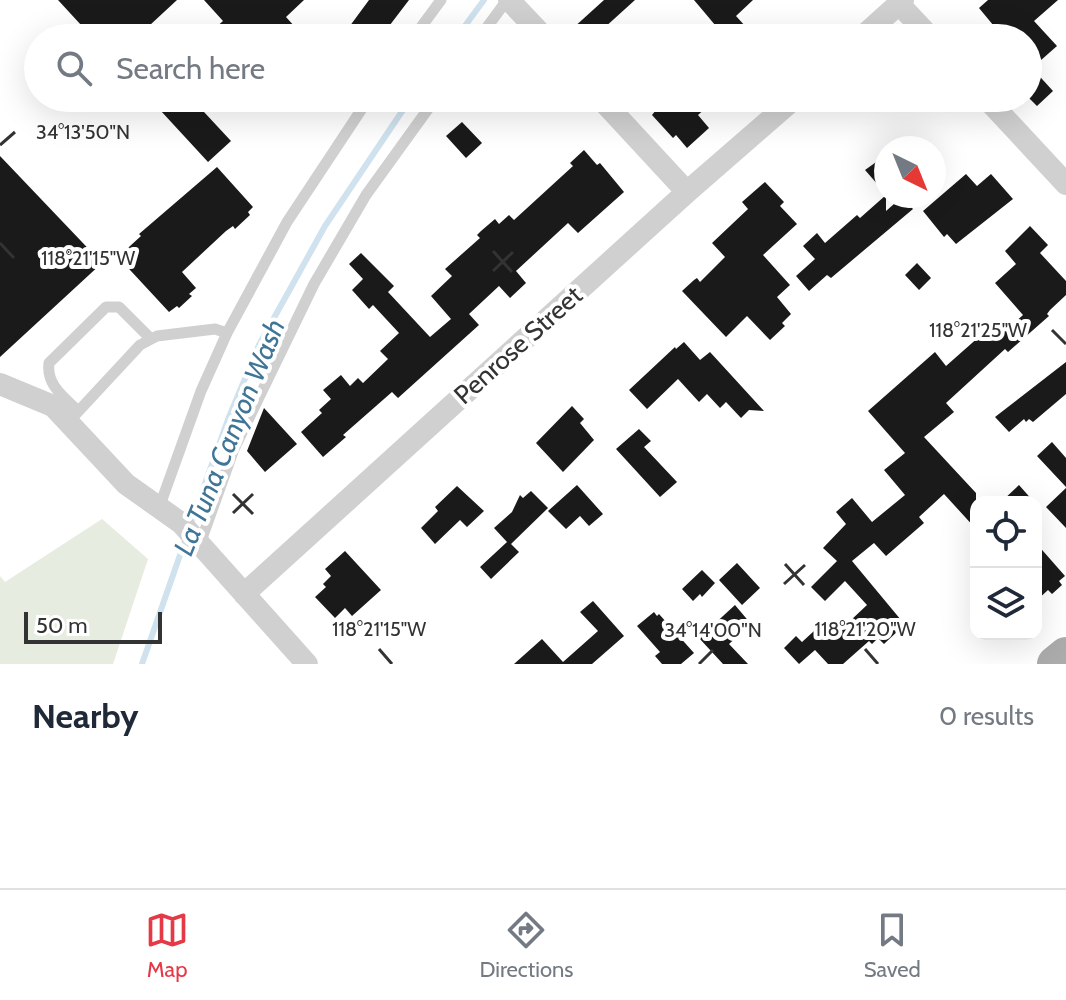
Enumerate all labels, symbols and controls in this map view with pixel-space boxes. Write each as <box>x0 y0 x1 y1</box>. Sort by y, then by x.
search box <box>24 24 1042 112</box>
icon: search <box>52 46 96 90</box>
text: Search here <box>116 50 265 87</box>
text: 34°13'50"N <box>36 120 130 144</box>
north arrow <box>874 136 946 208</box>
text: 118°21'15"W <box>41 246 135 270</box>
street label: Penrose Street <box>447 279 589 411</box>
water label: La Tuna Canyon Wash <box>166 314 292 560</box>
text: 118°21'25"W <box>929 318 1027 342</box>
map controls <box>970 496 1042 640</box>
button: locate <box>970 496 1042 568</box>
button: layers <box>970 568 1042 640</box>
scale bar <box>24 608 162 644</box>
text: 50 m <box>36 612 88 639</box>
text: 118°21'15"W <box>332 617 426 641</box>
text: 118°21'20"W <box>814 617 916 641</box>
text: 34°14'00"N <box>664 618 762 642</box>
text: Nearby <box>32 695 139 737</box>
text: 0 results <box>939 700 1034 732</box>
tab: Map <box>145 908 189 983</box>
tab: Directions <box>479 908 573 983</box>
tab: Saved <box>864 908 921 983</box>

